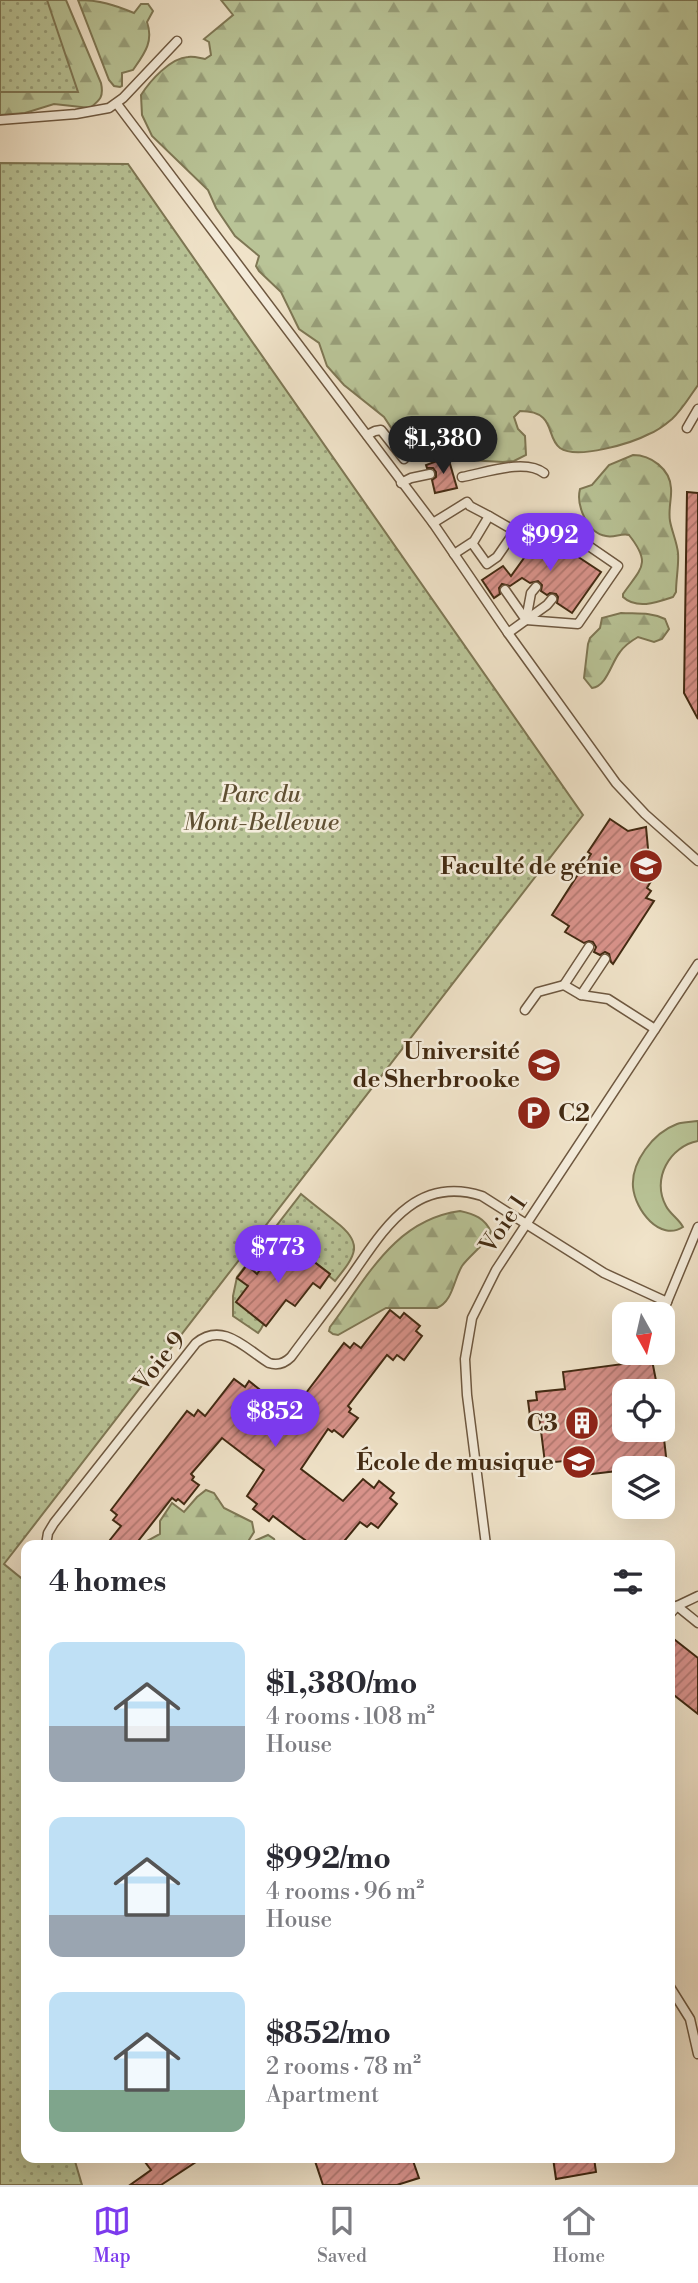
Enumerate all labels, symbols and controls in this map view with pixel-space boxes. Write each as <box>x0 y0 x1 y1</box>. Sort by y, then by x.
pin: $1,380 <box>386 416 500 476</box>
text: $1,380 <box>404 425 482 453</box>
pin: $992 <box>509 514 591 573</box>
text: $992 <box>521 522 579 550</box>
park label: Parc du Mont-Bellevue <box>183 780 339 838</box>
school or university icon: Faculté de génie <box>627 847 665 885</box>
place label: Faculté de génie <box>440 852 622 882</box>
place label: Université de Sherbrooke <box>352 1037 520 1095</box>
school or university icon: Université de Sherbrooke <box>525 1046 563 1084</box>
parking icon: C2 <box>515 1094 553 1132</box>
place label: C2 <box>558 1099 590 1129</box>
street label: Voie 1 <box>473 1189 534 1260</box>
pin: $773 <box>237 1226 319 1285</box>
text: $773 <box>251 1234 305 1262</box>
north arrow <box>612 1302 676 1365</box>
map controls <box>612 1302 675 1519</box>
street label: Voie 9 <box>126 1326 193 1398</box>
button: locate <box>612 1379 675 1442</box>
pin: $852 <box>234 1390 316 1449</box>
text: $852 <box>247 1398 303 1426</box>
building icon: C3 <box>563 1404 601 1442</box>
place label: C3 <box>526 1409 558 1439</box>
school or university icon: École de musique <box>560 1443 598 1481</box>
place label: École de musique <box>356 1446 554 1478</box>
button: layers <box>612 1456 675 1519</box>
text: 4 homes <box>49 1563 166 1601</box>
icon: filters <box>609 1563 647 1601</box>
text: $1,380/mo <box>266 1665 417 1703</box>
icon: home <box>105 1670 189 1754</box>
text: 4 rooms · 108 m² <box>266 1703 435 1731</box>
text: House <box>266 1731 332 1759</box>
text: $992/mo <box>266 1840 391 1878</box>
icon: home <box>105 1845 189 1929</box>
text: 4 rooms · 96 m² <box>266 1878 424 1906</box>
text: House <box>266 1906 332 1934</box>
text: $852/mo <box>266 2015 391 2053</box>
icon: home <box>105 2020 189 2104</box>
text: 2 rooms · 78 m² <box>266 2053 421 2081</box>
text: Apartment <box>266 2081 379 2109</box>
tab: Map <box>93 2202 131 2268</box>
tab: Saved <box>317 2202 367 2268</box>
tab: Home <box>553 2202 605 2268</box>

